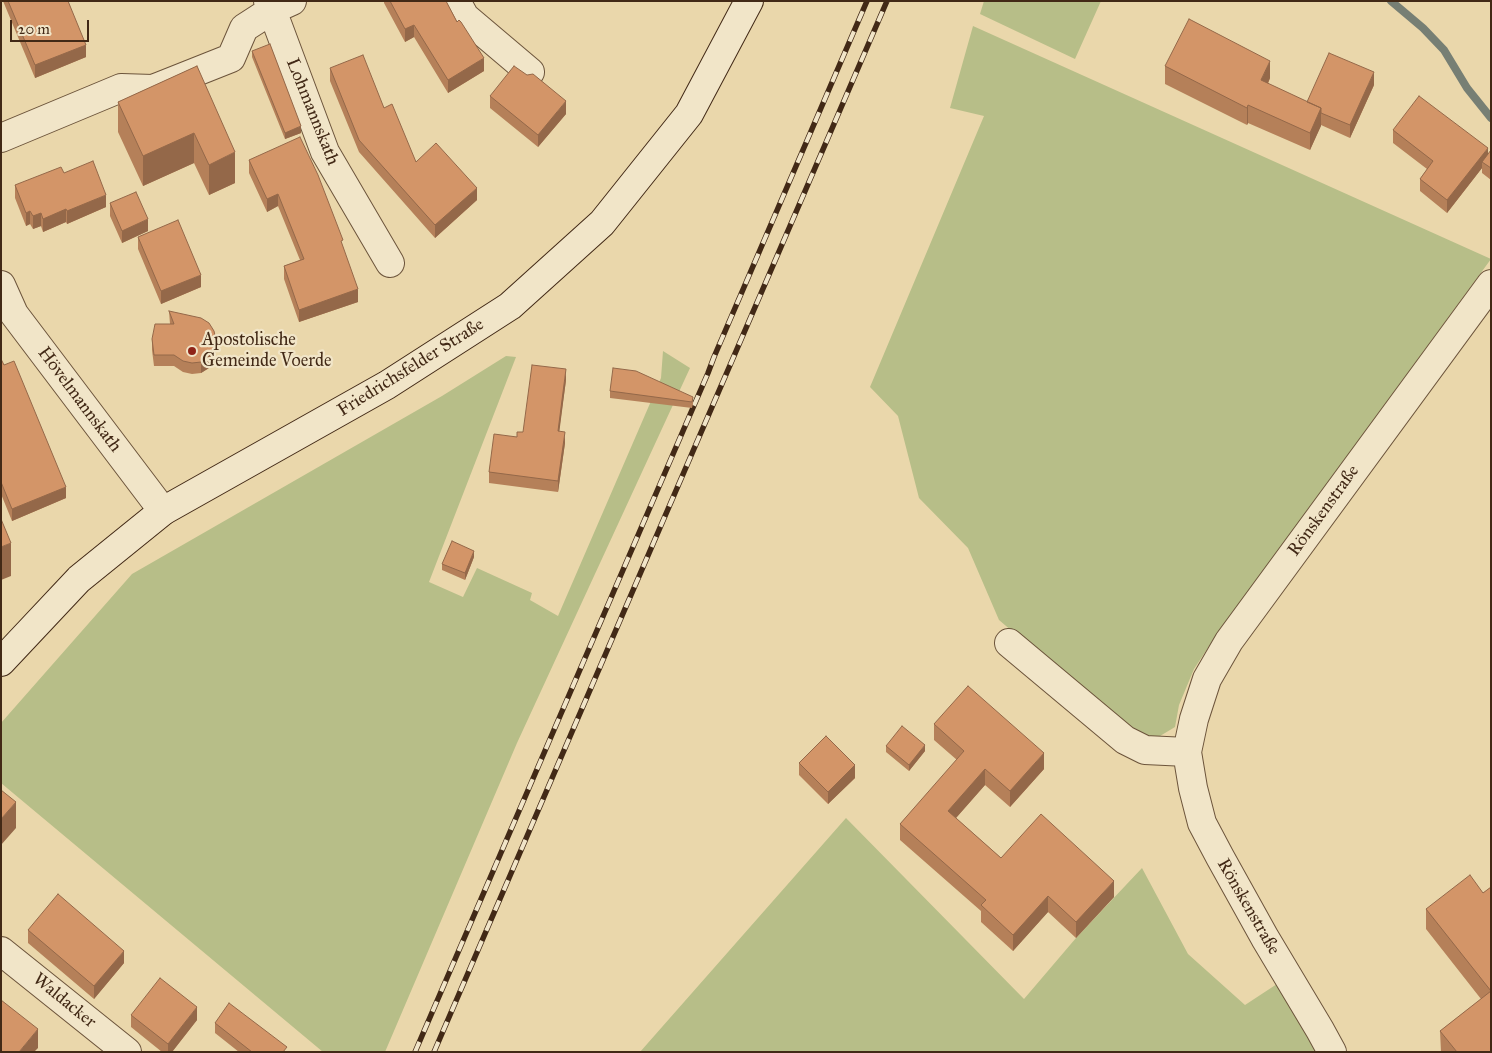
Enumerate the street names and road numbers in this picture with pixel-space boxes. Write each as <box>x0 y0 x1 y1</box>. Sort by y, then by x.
street label: Lohmannskath <box>281 55 343 169</box>
street label: Friedrichsfelder Straße <box>334 314 488 422</box>
street label: Hövelmannskath <box>32 343 126 457</box>
street label: Rönskenstraße <box>1284 461 1364 561</box>
street label: Rönskenstraße <box>1212 855 1284 959</box>
street label: Waldacker <box>28 969 100 1033</box>

